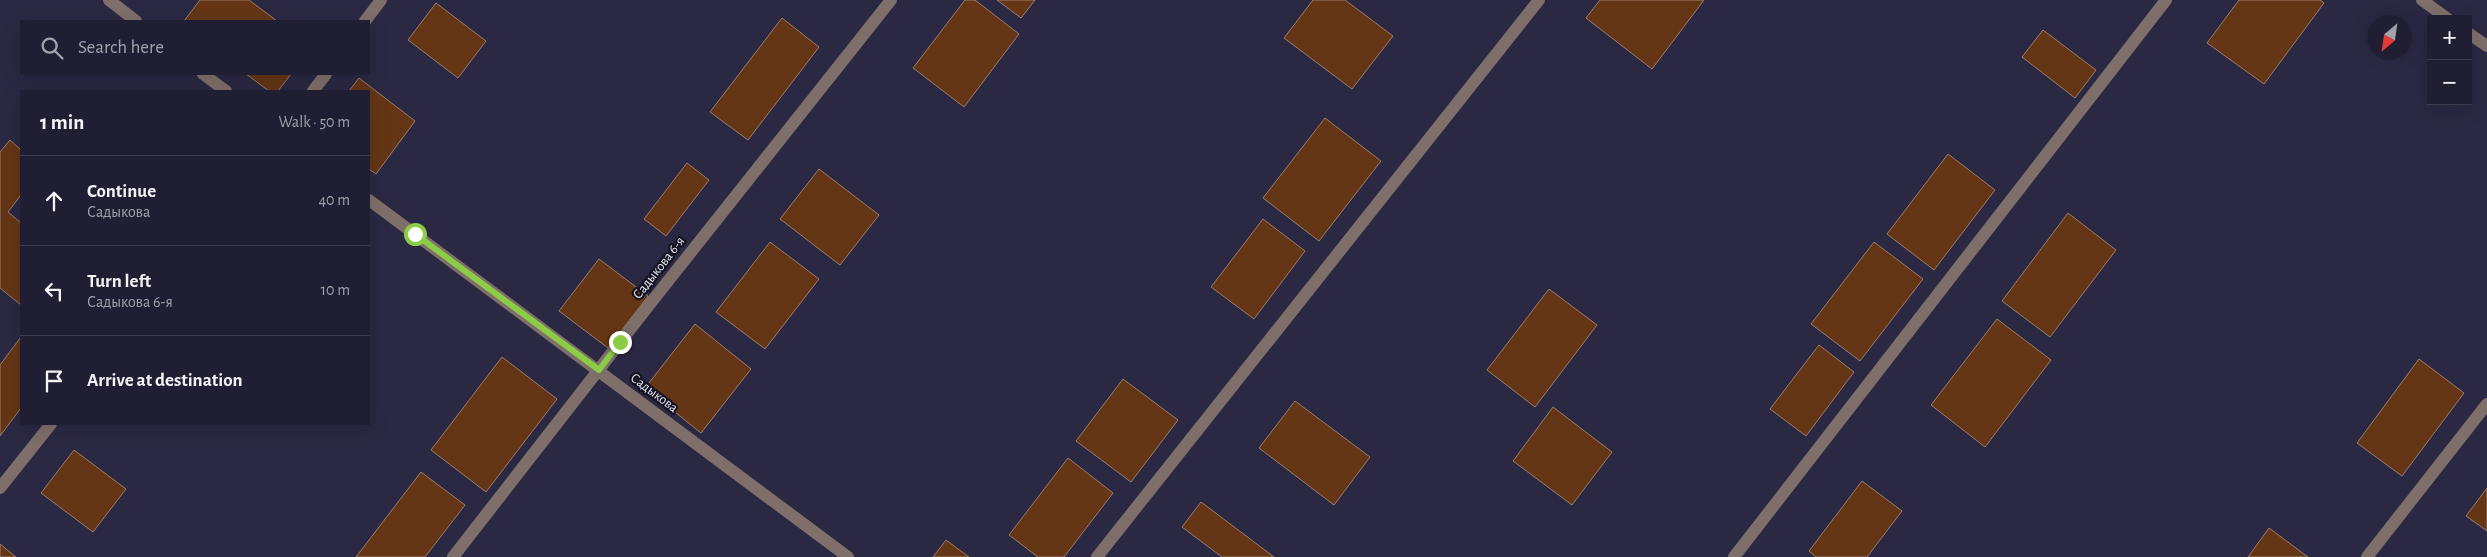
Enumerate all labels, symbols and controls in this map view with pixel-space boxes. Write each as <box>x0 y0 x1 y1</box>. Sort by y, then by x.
north arrow <box>2367 15 2412 60</box>
map controls <box>2427 15 2472 105</box>
button: + <box>2427 15 2472 60</box>
search box <box>20 20 370 75</box>
icon: search <box>38 34 66 62</box>
text: Search here <box>78 38 164 57</box>
button: − <box>2427 60 2472 105</box>
text: 1 min <box>40 112 84 133</box>
text: Walk · 50 m <box>278 114 350 130</box>
text: Continue <box>87 182 156 201</box>
icon: ahead <box>40 187 68 215</box>
text: 40 m <box>318 192 350 208</box>
text: Садыкова <box>87 204 150 220</box>
route start <box>404 223 427 246</box>
street label: Садыкова 6-я <box>630 234 688 302</box>
text: Turn left <box>87 272 151 291</box>
icon: left <box>40 277 68 305</box>
text: 10 m <box>321 282 350 298</box>
text: Садыкова 6-я <box>87 294 173 310</box>
route end <box>609 331 632 354</box>
icon: arrive <box>40 367 68 395</box>
text: Arrive at destination <box>87 371 243 390</box>
street label: Садыкова <box>628 371 681 416</box>

